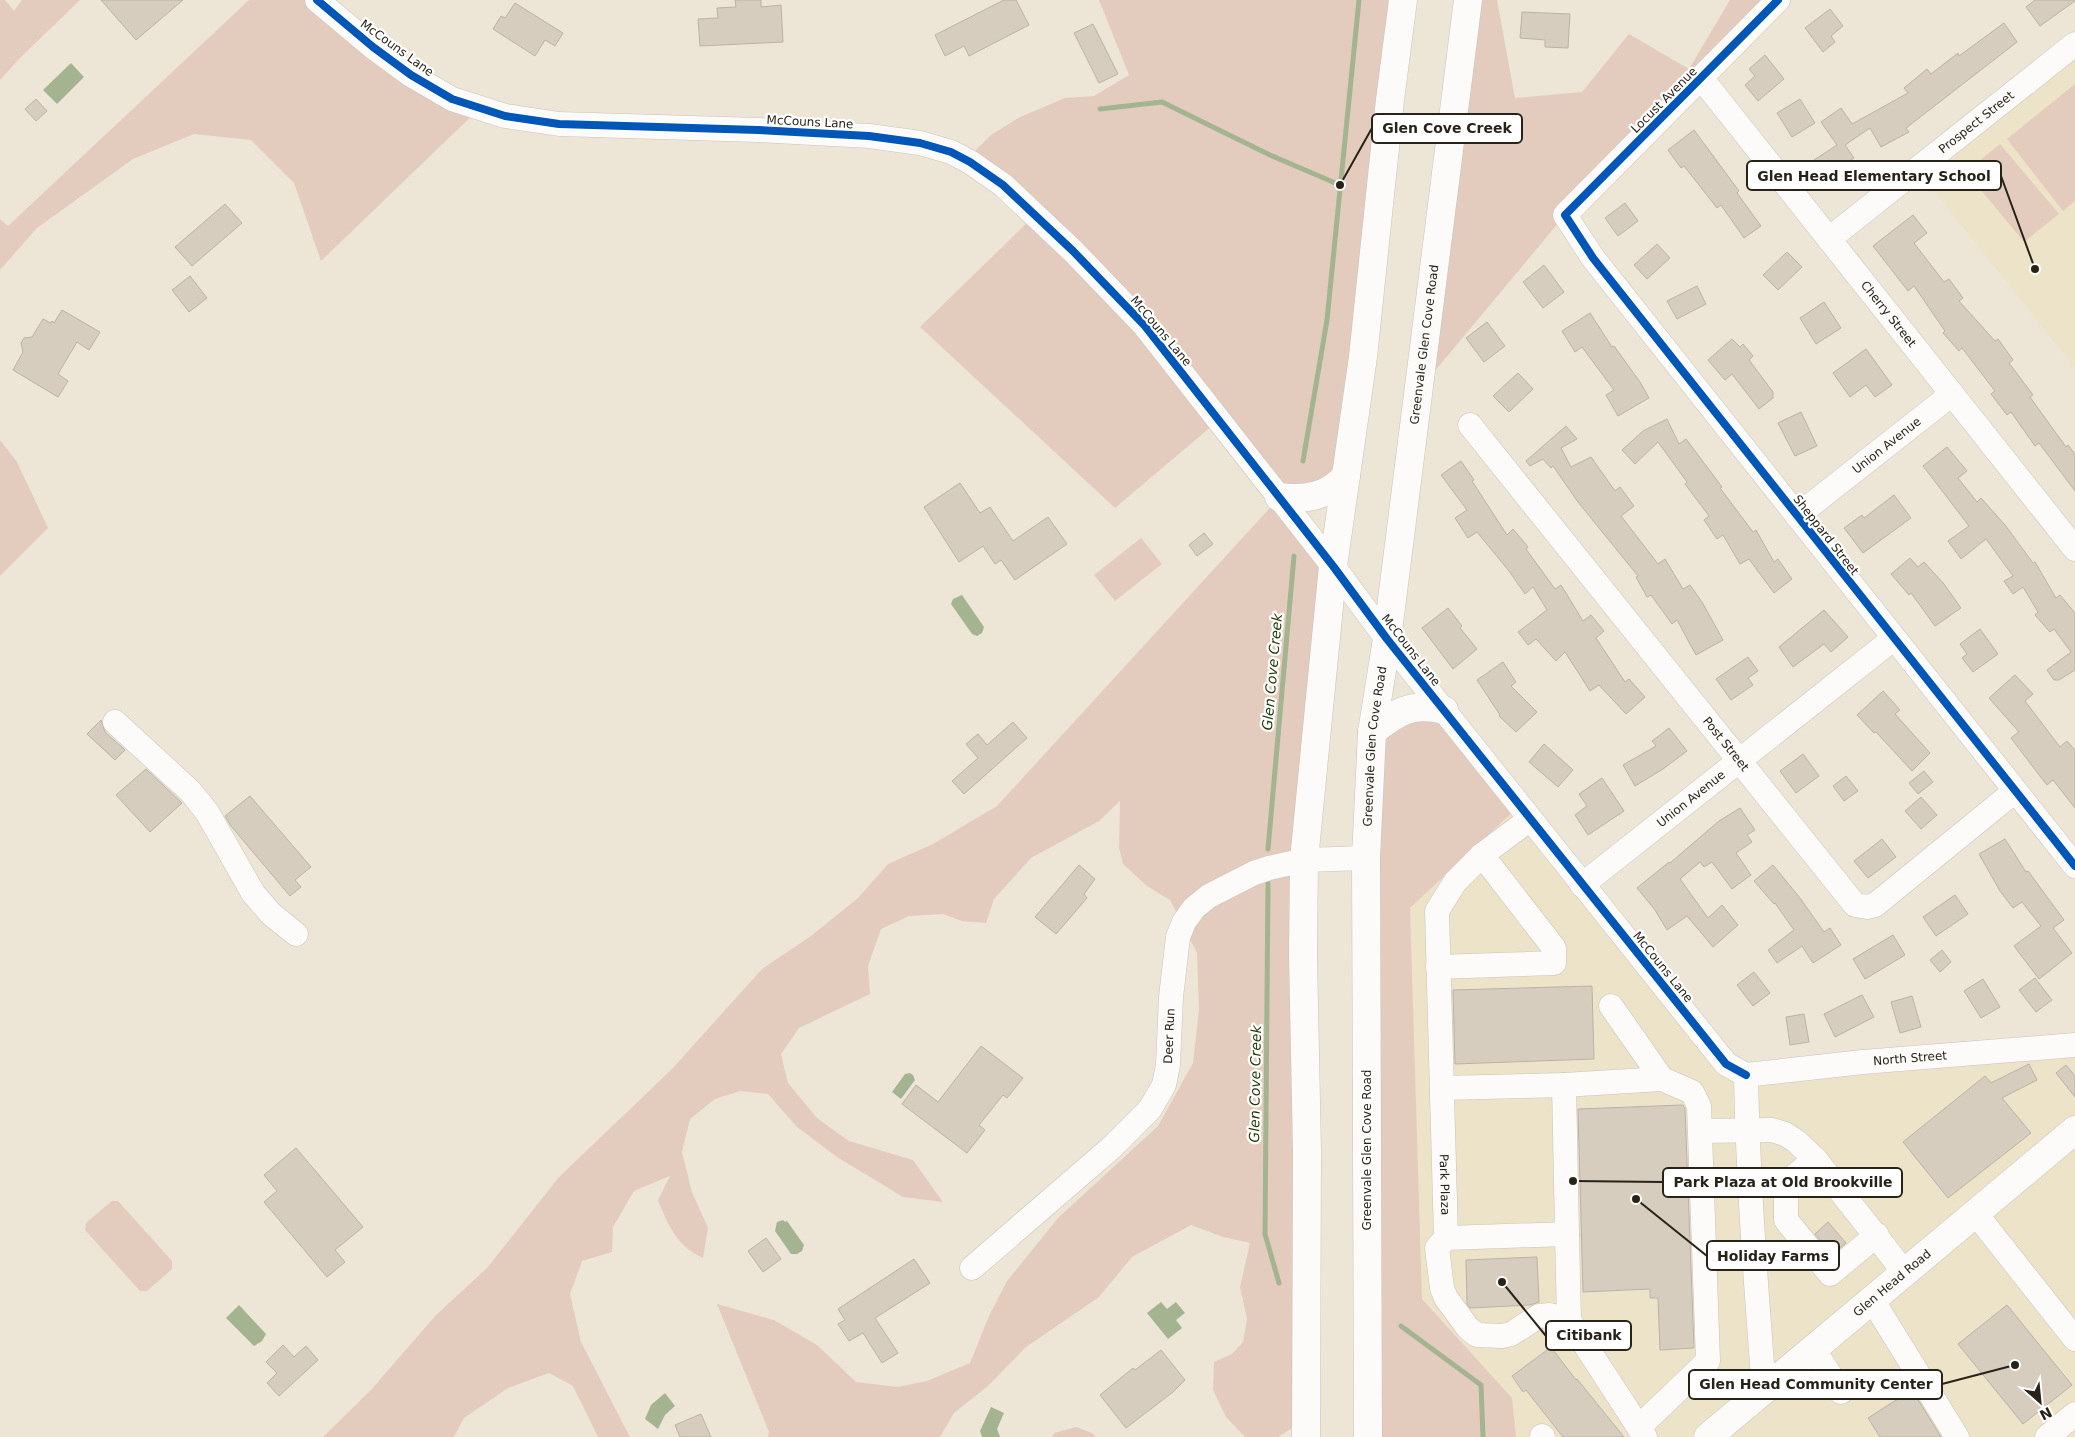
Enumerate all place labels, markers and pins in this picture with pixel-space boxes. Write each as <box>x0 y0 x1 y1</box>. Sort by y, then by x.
callout: Glen Cove Creek <box>1372 114 1522 143</box>
callout: Glen Head Elementary School <box>1747 161 2001 190</box>
callout: Park Plaza at Old Brookville <box>1663 1168 1902 1197</box>
callout: Holiday Farms <box>1707 1241 1839 1270</box>
callout: Citibank <box>1546 1321 1631 1350</box>
callout: Glen Head Community Center <box>1689 1370 1942 1399</box>

